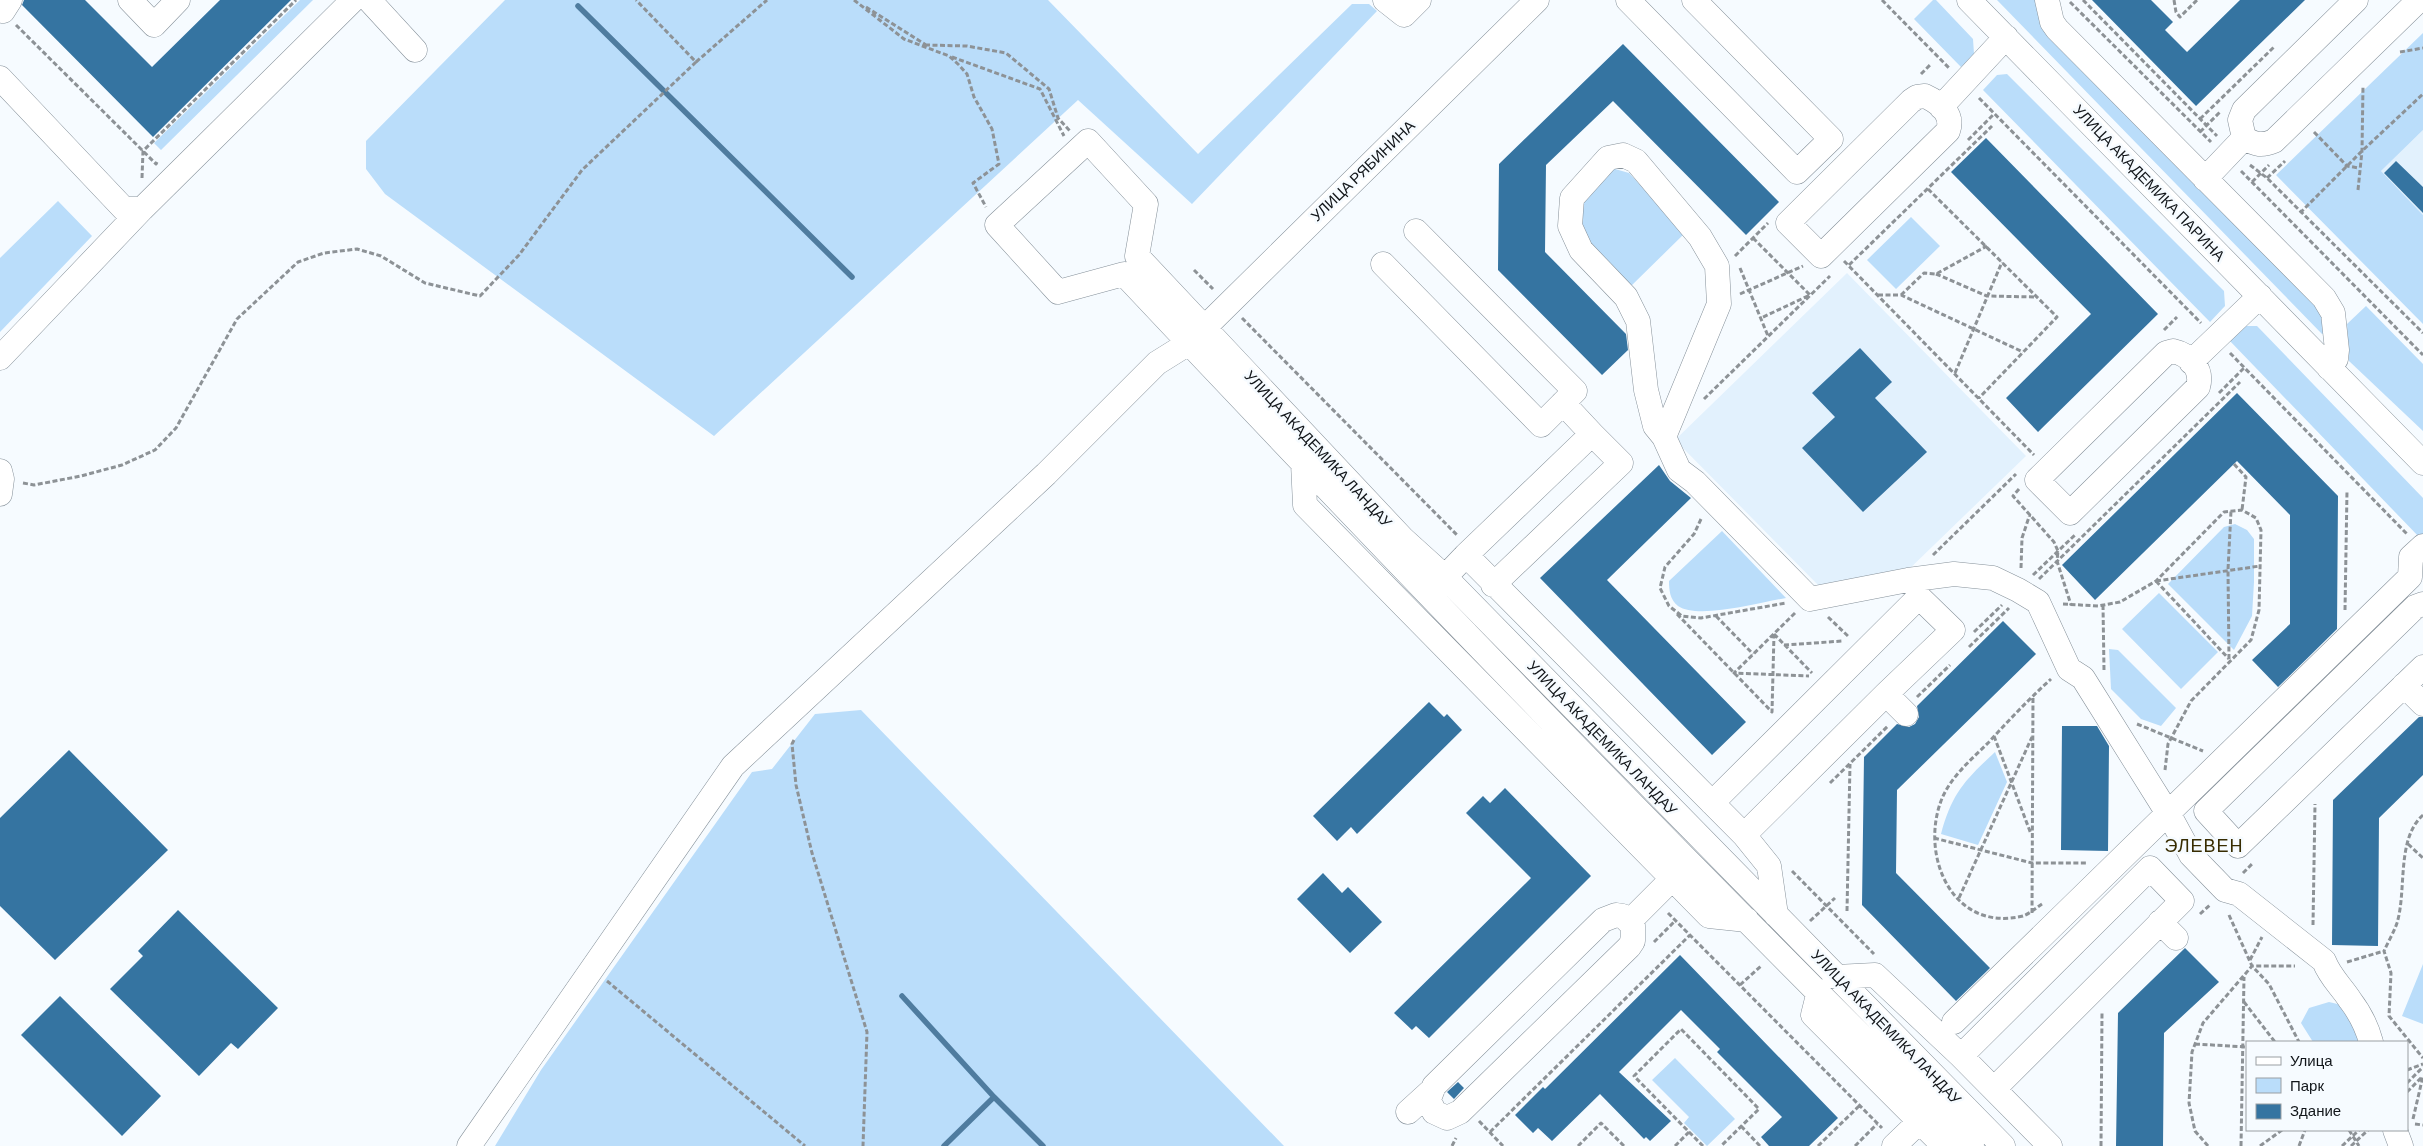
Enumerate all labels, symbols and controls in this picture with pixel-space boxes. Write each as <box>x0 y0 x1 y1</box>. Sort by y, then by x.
street label: УЛИЦА АКАДЕМИКА ПАРИНА <box>2070 100 2229 264</box>
street label: УЛИЦА РЯБИНИНА <box>1307 116 1418 224</box>
street label: УЛИЦА АКАДЕМИКА ЛАНДАУ <box>1241 366 1397 531</box>
street label: УЛИЦА АКАДЕМИКА ЛАНДАУ <box>1524 656 1682 819</box>
district label: ЭЛЕВЕН <box>2164 834 2244 856</box>
street label: УЛИЦА АКАДЕМИКА ЛАНДАУ <box>1808 945 1966 1108</box>
legend <box>2246 1041 2408 1131</box>
text: Улица <box>2290 1051 2333 1069</box>
text: Парк <box>2290 1076 2324 1094</box>
text: Здание <box>2290 1101 2341 1119</box>

